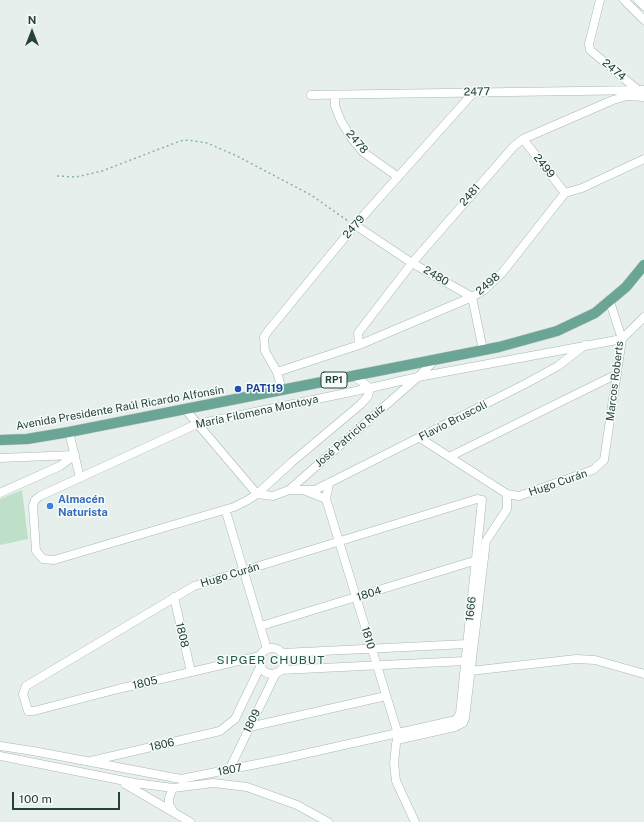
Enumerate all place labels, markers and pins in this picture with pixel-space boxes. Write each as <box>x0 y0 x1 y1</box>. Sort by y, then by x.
place label: PAT119 <box>246 382 283 396</box>
marker: PAT119 <box>233 384 243 394</box>
place label: Almacén Naturista <box>58 493 108 519</box>
marker: Almacén Naturista <box>45 501 55 511</box>

